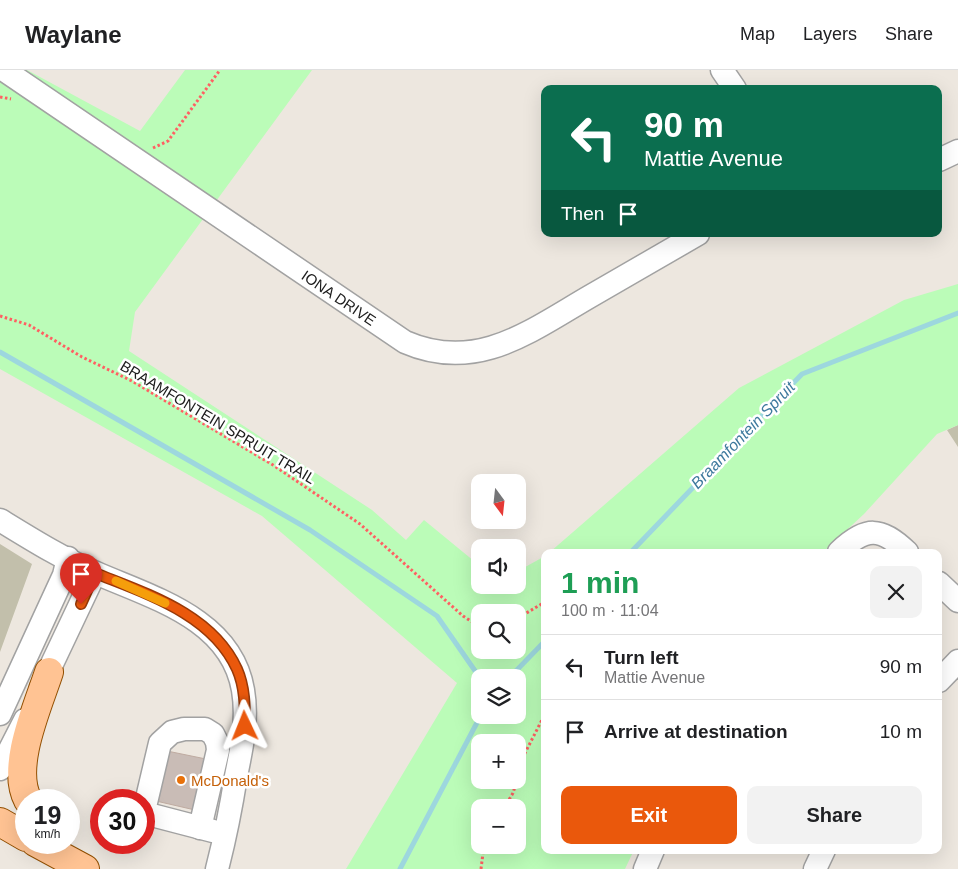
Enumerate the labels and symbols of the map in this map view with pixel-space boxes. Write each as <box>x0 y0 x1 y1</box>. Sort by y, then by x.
street label: IONA DRIVE <box>299 266 380 329</box>
street label: BRAAMFONTEIN SPRUIT TRAIL <box>117 357 319 487</box>
water label: Braamfontein Spruit <box>688 378 799 492</box>
north arrow <box>471 474 526 529</box>
pin <box>60 553 102 604</box>
position arrow <box>218 699 270 751</box>
place label: McDonald's <box>191 772 269 789</box>
marker: McDonald's <box>175 774 187 786</box>
speed limit sign: 30 <box>90 789 155 854</box>

